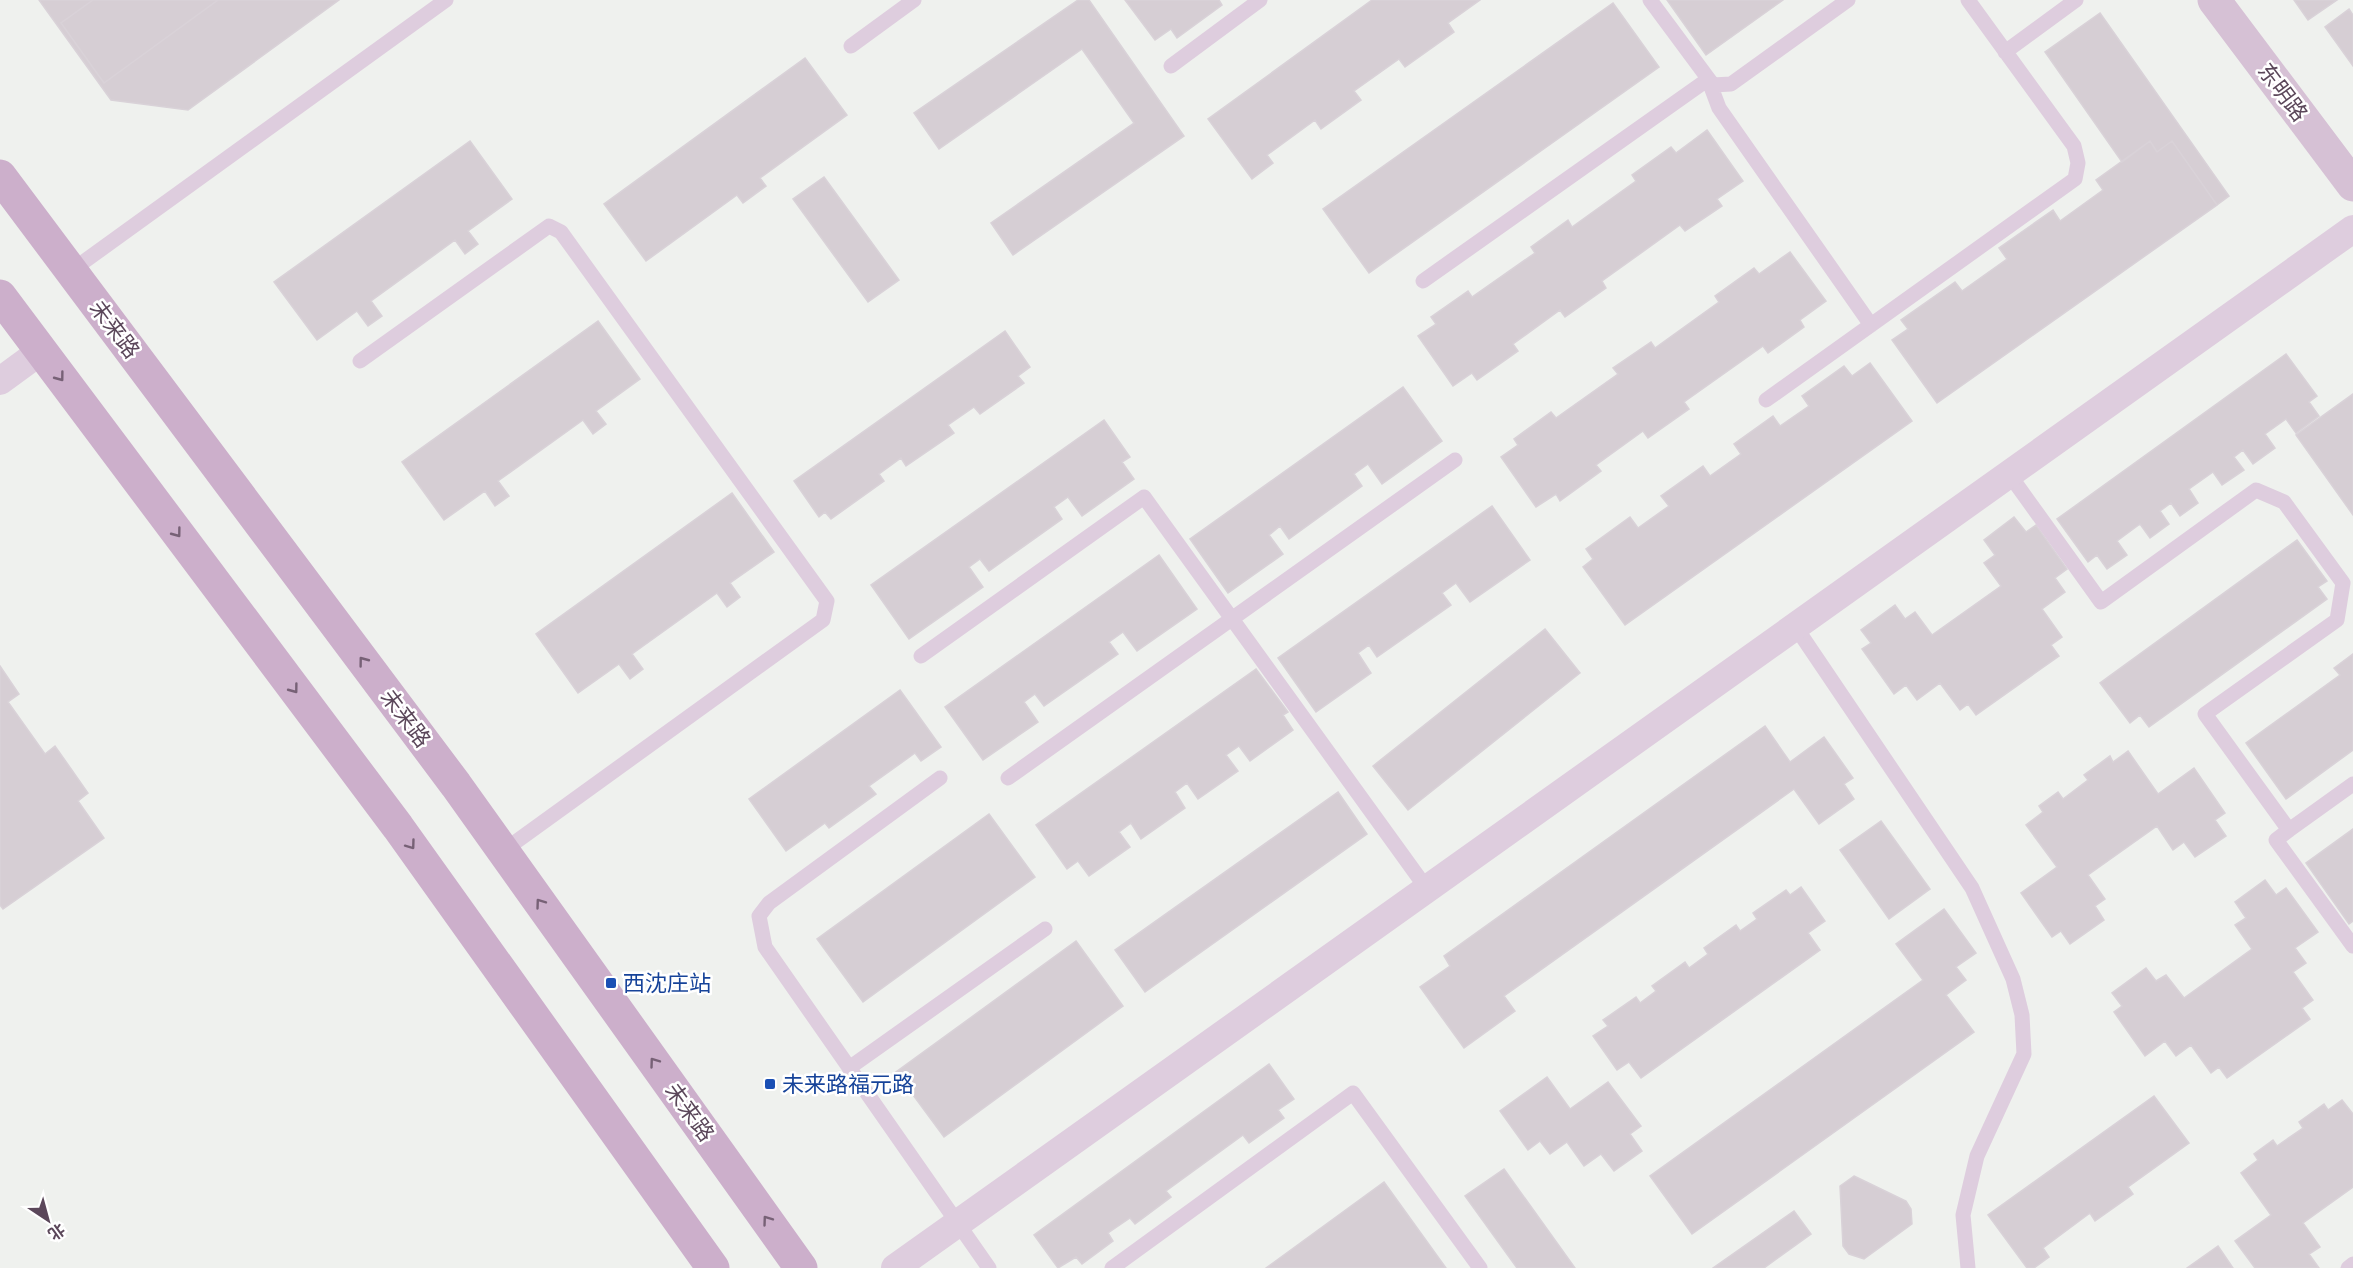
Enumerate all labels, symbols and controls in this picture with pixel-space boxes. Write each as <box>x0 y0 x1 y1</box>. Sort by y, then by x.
street label: 东明路 <box>2252 57 2314 127</box>
street label: 未来路 <box>84 294 146 364</box>
one-way arrow <box>53 370 64 381</box>
one-way arrow <box>170 526 181 537</box>
one-way arrow <box>359 657 370 668</box>
one-way arrow <box>287 682 298 693</box>
street label: 未来路 <box>375 683 437 753</box>
one-way arrow <box>404 838 415 849</box>
one-way arrow <box>536 899 547 910</box>
place label: 西沈庄站 <box>623 969 711 997</box>
marker: 西沈庄站 <box>604 976 618 990</box>
one-way arrow <box>650 1057 661 1068</box>
place label: 未来路福元路 <box>782 1070 914 1098</box>
street label: 未来路 <box>659 1077 721 1147</box>
marker: 未来路福元路 <box>763 1077 777 1091</box>
north arrow <box>18 1190 78 1250</box>
one-way arrow <box>763 1216 774 1227</box>
text: 北 <box>44 1219 69 1245</box>

